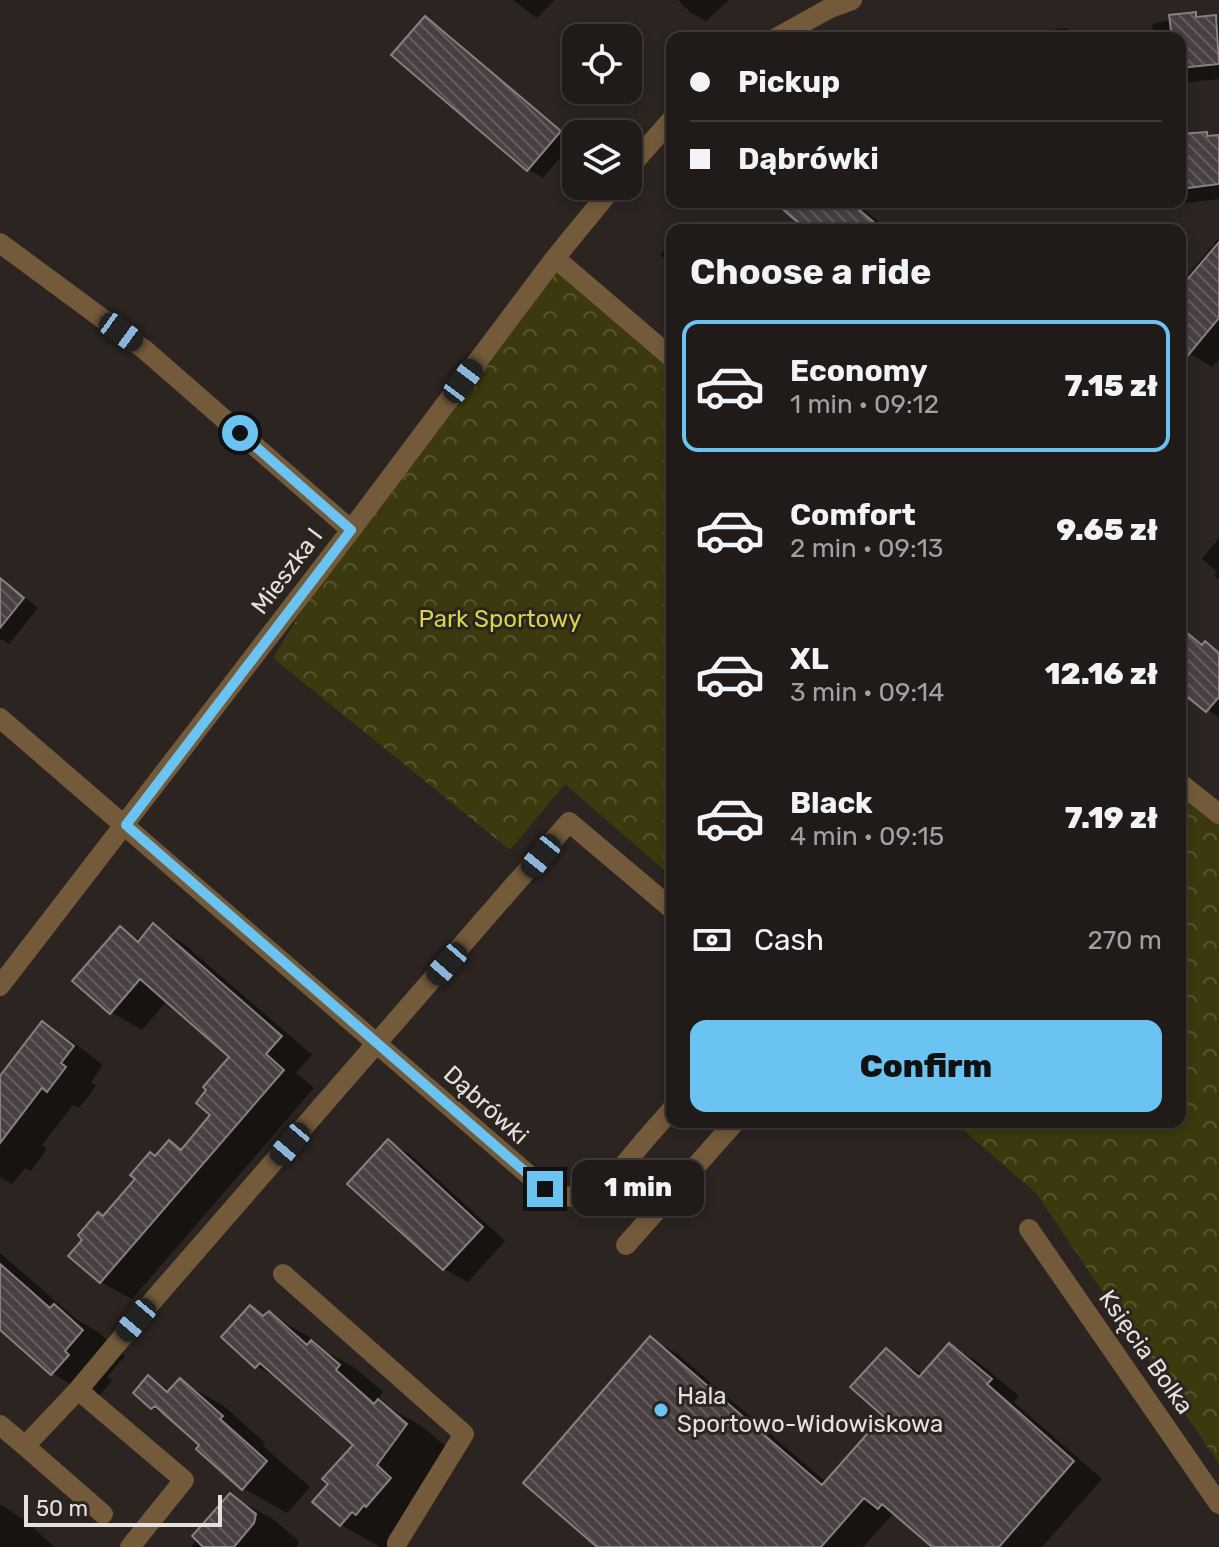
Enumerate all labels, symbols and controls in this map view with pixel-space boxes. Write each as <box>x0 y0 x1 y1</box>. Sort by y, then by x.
map controls <box>562 24 642 200</box>
button: locate <box>562 24 642 104</box>
text: Pickup <box>738 64 840 100</box>
button: layers <box>562 120 642 200</box>
text: Dąbrówki <box>738 141 879 177</box>
text: Choose a ride <box>690 250 931 293</box>
car <box>95 308 147 356</box>
icon: car <box>694 350 766 422</box>
text: Economy <box>790 353 928 389</box>
car <box>439 355 487 407</box>
text: 7.15 zł <box>1065 368 1158 404</box>
text: 1 min · 09:12 <box>790 389 939 420</box>
route start <box>222 415 258 451</box>
icon: car <box>694 494 766 566</box>
text: Comfort <box>790 497 916 533</box>
text: 9.65 zł <box>1056 512 1158 548</box>
street label: Mieszka I <box>246 522 328 620</box>
text: 2 min · 09:13 <box>790 533 943 564</box>
park label: Park Sportowy <box>418 605 582 633</box>
icon: car <box>694 638 766 710</box>
text: XL <box>790 641 829 677</box>
text: 12.16 zł <box>1045 656 1158 692</box>
text: 3 min · 09:14 <box>790 677 944 708</box>
icon: car <box>694 782 766 854</box>
text: Black <box>790 785 873 821</box>
text: 7.19 zł <box>1065 800 1158 836</box>
text: 4 min · 09:15 <box>790 821 944 852</box>
car <box>517 830 565 882</box>
icon: cash <box>690 918 734 962</box>
text: Cash <box>754 922 824 958</box>
text: 270 m <box>1087 925 1162 956</box>
car <box>422 938 472 990</box>
button: Confirm <box>690 1020 1162 1112</box>
street label: Dąbrówki <box>438 1060 534 1150</box>
car <box>265 1118 315 1170</box>
callout: 1 min <box>573 1161 705 1217</box>
route end <box>527 1171 563 1207</box>
text: 1 min <box>604 1172 672 1203</box>
street label: Księcia Bolka <box>1093 1285 1199 1419</box>
car <box>111 1294 161 1346</box>
place label: Hala Sportowo-Widowiskowa <box>677 1382 943 1438</box>
marker: Hala Sportowo-Widowiskowa <box>652 1401 670 1419</box>
scale bar <box>24 1491 222 1527</box>
text: 50 m <box>36 1495 88 1522</box>

